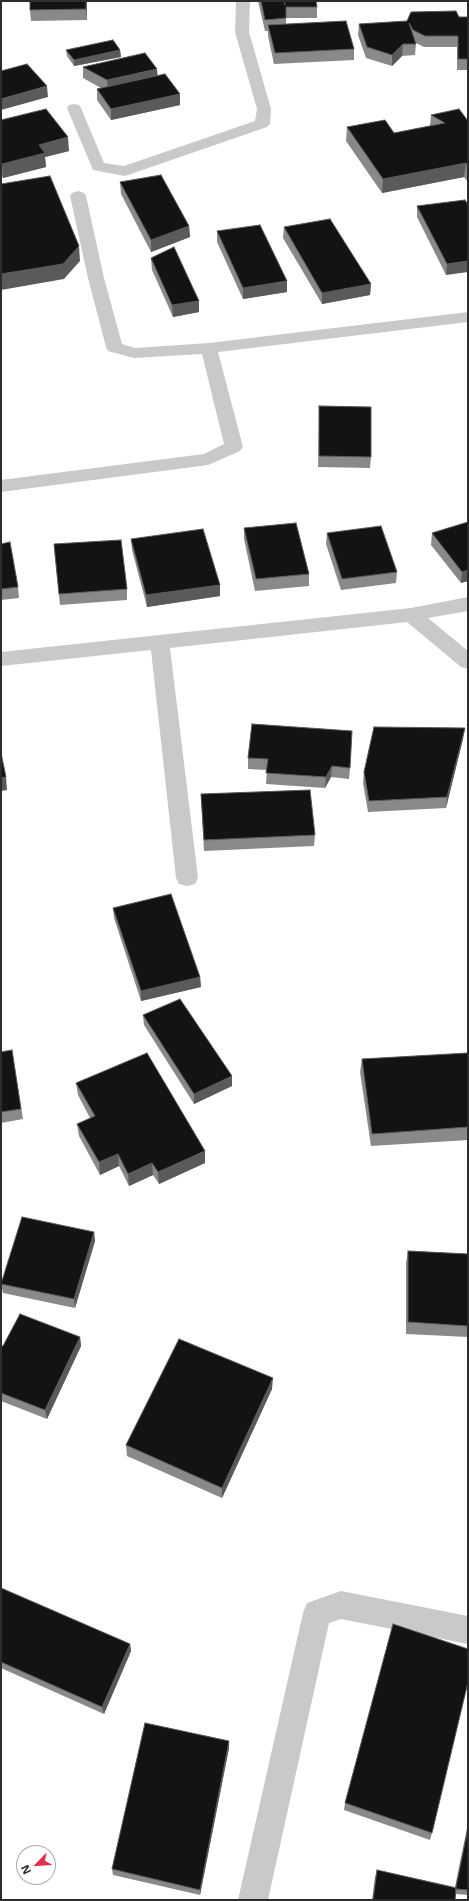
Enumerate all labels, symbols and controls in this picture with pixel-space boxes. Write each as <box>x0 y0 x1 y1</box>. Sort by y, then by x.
north arrow <box>16 1845 56 1885</box>
text: N <box>17 1863 34 1877</box>

